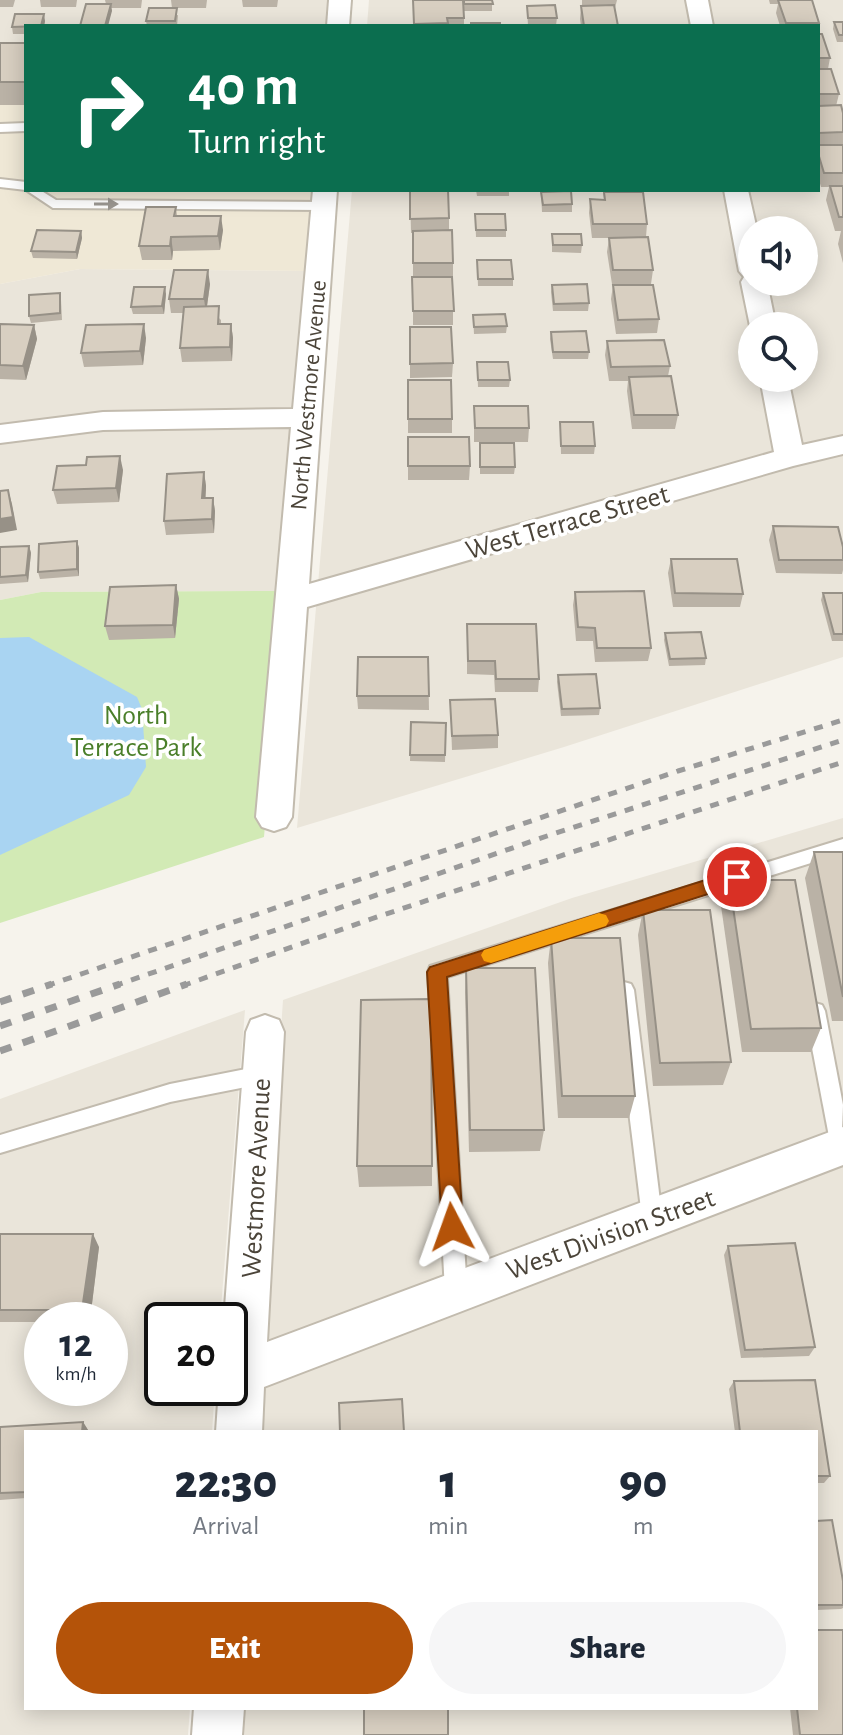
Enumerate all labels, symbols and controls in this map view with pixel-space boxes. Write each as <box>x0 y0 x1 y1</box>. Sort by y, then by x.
icon: right <box>56 56 160 160</box>
text: 40 m <box>188 59 299 115</box>
text: Turn right <box>188 124 325 160</box>
one-way arrow <box>94 198 119 211</box>
map controls <box>738 216 818 392</box>
button: sound <box>738 216 818 296</box>
street label: North Westmore Avenue <box>287 279 331 511</box>
button: search <box>738 312 818 392</box>
street label: West Terrace Street <box>463 480 673 565</box>
park label: North Terrace Park <box>70 702 202 762</box>
pin <box>703 843 771 911</box>
icon: arrive <box>715 855 759 899</box>
street label: Westmore Avenue <box>238 1078 276 1279</box>
street label: West Division Street <box>503 1184 719 1286</box>
position arrow <box>410 1185 494 1269</box>
speed limit sign: 20 <box>144 1302 248 1406</box>
text: 12 <box>59 1324 93 1364</box>
text: km/h <box>55 1364 97 1384</box>
text: 22:30 <box>175 1459 277 1507</box>
text: 1 <box>439 1459 457 1507</box>
text: 90 <box>619 1459 667 1507</box>
text: Arrival <box>193 1513 259 1539</box>
text: min <box>428 1513 469 1539</box>
text: m <box>633 1513 654 1539</box>
button: Exit <box>56 1602 413 1694</box>
button: Share <box>429 1602 786 1694</box>

